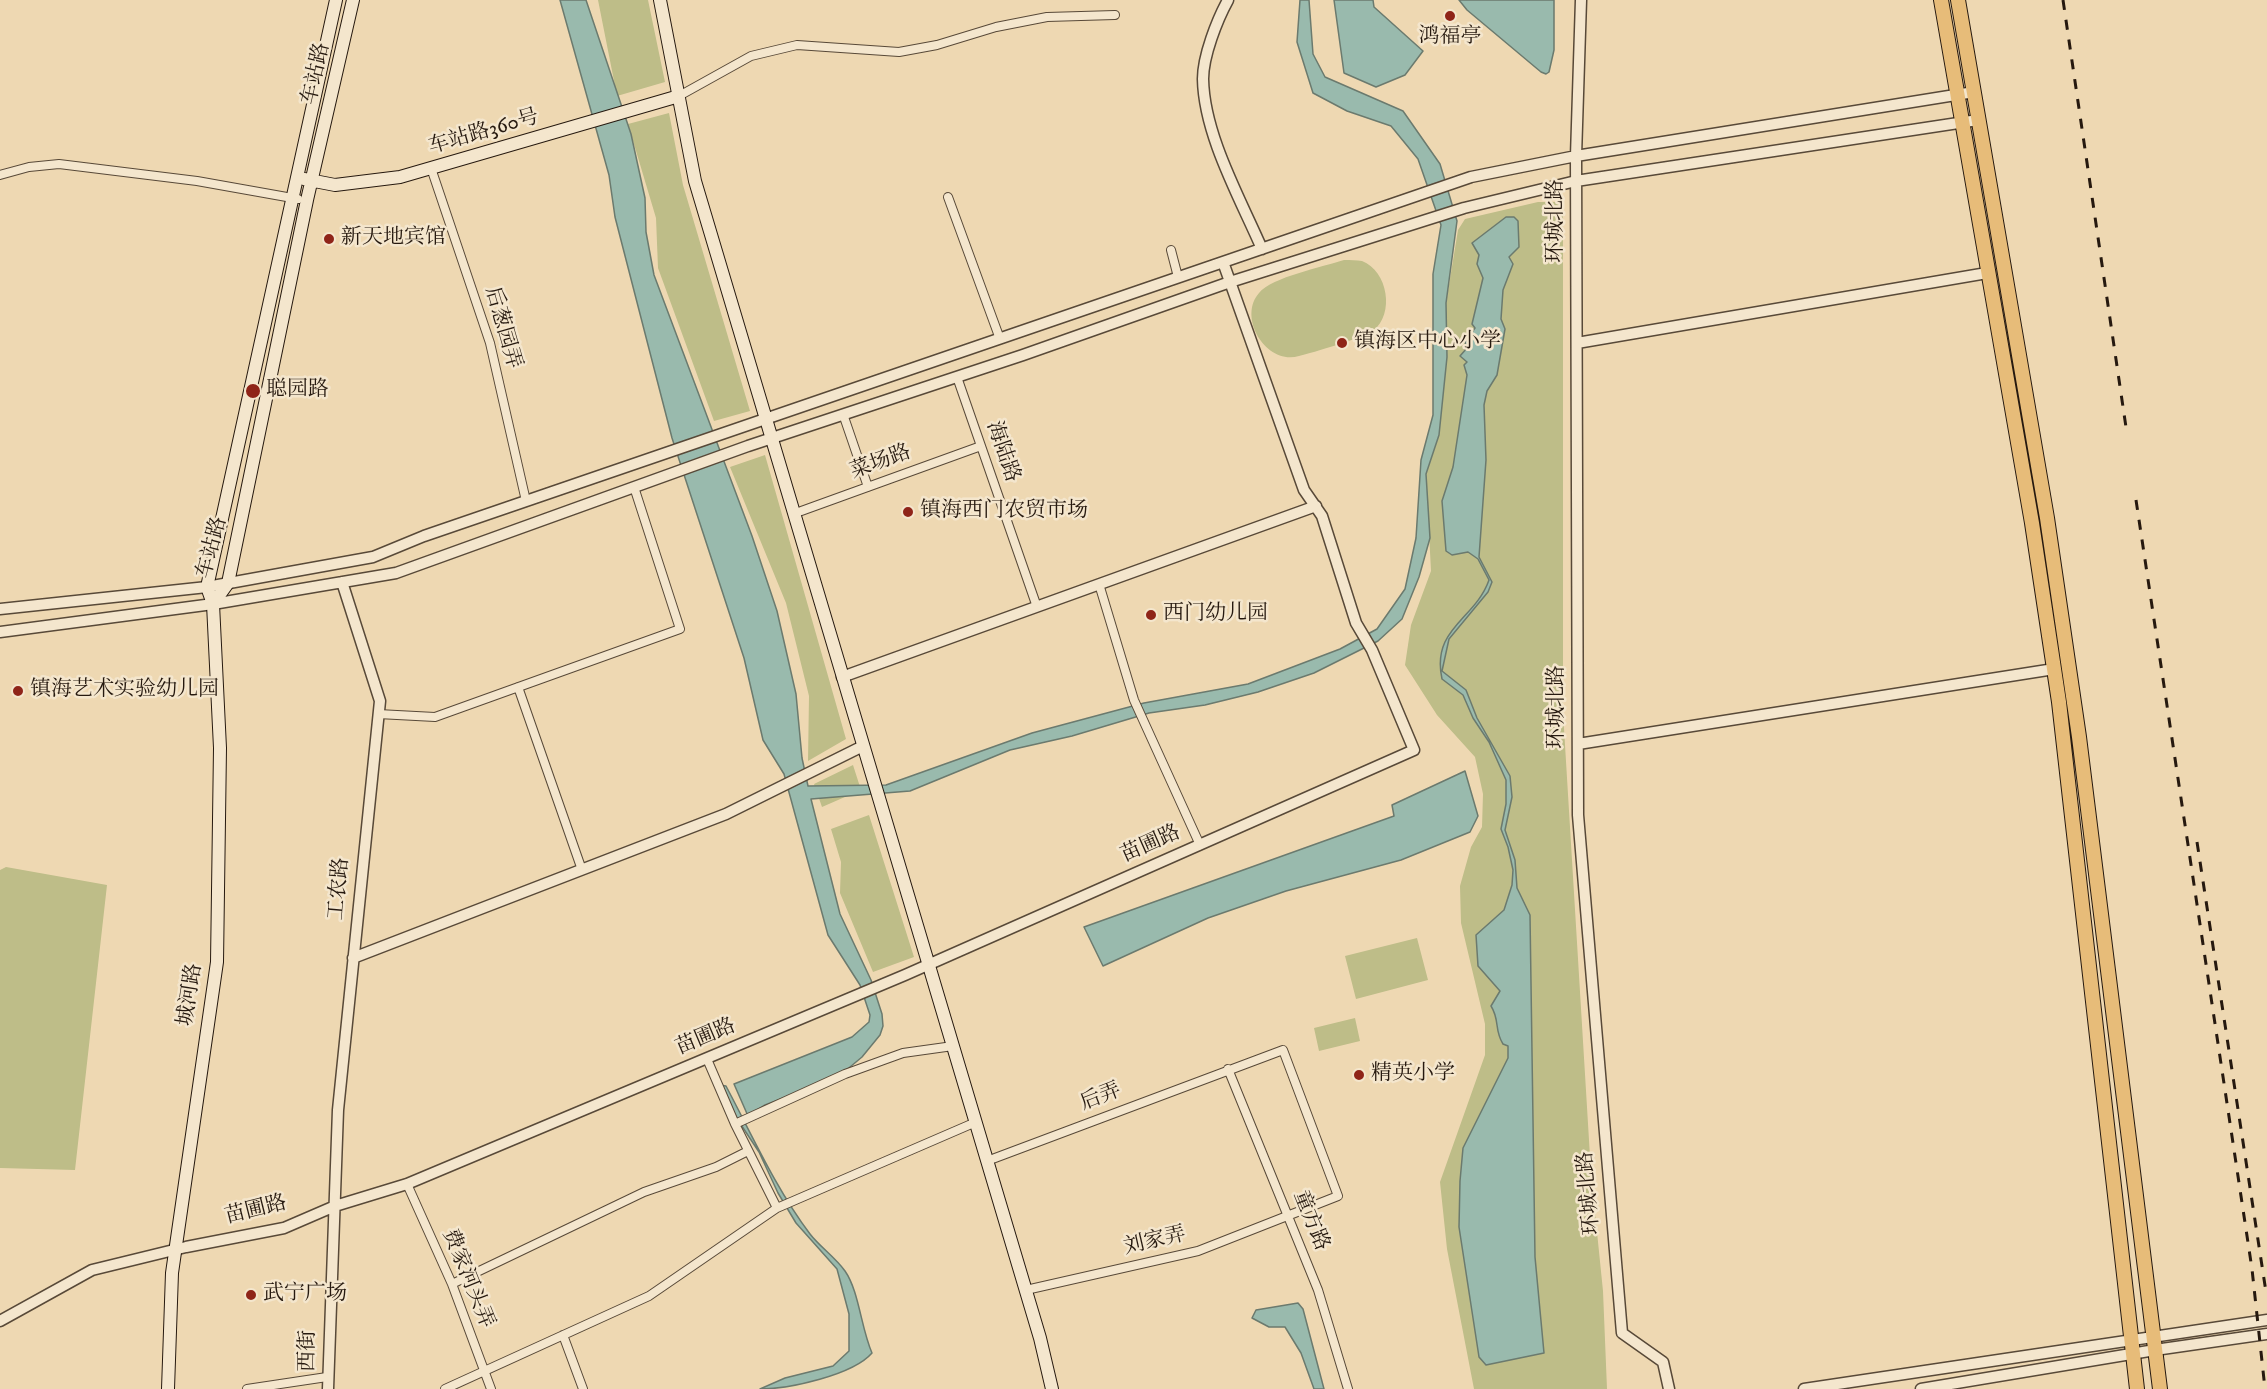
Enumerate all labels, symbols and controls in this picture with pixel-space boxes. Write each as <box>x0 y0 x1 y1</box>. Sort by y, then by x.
marker: 鸿福亭 <box>1443 9 1457 23</box>
place label: 鸿福亭 <box>1419 25 1481 51</box>
street label: 车站路 <box>298 40 336 108</box>
street label: 车站路360号 <box>426 105 542 161</box>
street label: 环城北路 <box>1544 179 1570 263</box>
place label: 新天地宾馆 <box>341 226 446 252</box>
marker: 新天地宾馆 <box>322 232 336 246</box>
street label: 后葱园弄 <box>478 284 526 372</box>
place label: 镇海区中心小学 <box>1354 330 1501 356</box>
marker: 镇海区中心小学 <box>1335 336 1349 350</box>
place label: 聪园路 <box>266 378 329 404</box>
marker: 聪园路 <box>244 382 262 400</box>
street label: 海陆路 <box>980 418 1024 486</box>
street label: 菜场路 <box>847 440 915 486</box>
place label: 镇海西门农贸市场 <box>920 499 1088 525</box>
marker: 镇海西门农贸市场 <box>901 505 915 519</box>
street label: 车站路 <box>193 514 233 582</box>
place label: 西门幼儿园 <box>1163 602 1268 628</box>
marker: 西门幼儿园 <box>1144 608 1158 622</box>
street label: 环城北路 <box>1545 665 1571 749</box>
place label: 镇海艺术实验幼儿园 <box>30 678 219 704</box>
marker: 镇海艺术实验幼儿园 <box>11 684 25 698</box>
street label: 苗圃路 <box>1117 821 1185 869</box>
street label: 工农路 <box>325 857 355 921</box>
street label: 城河路 <box>174 962 208 1028</box>
street label: 苗圃路 <box>672 1014 740 1062</box>
place label: 精英小学 <box>1371 1062 1455 1088</box>
marker: 精英小学 <box>1352 1068 1366 1082</box>
street label: 后弄 <box>1077 1079 1125 1117</box>
street label: 环城北路 <box>1574 1150 1606 1236</box>
street label: 童方路 <box>1287 1187 1333 1255</box>
street label: 苗圃路 <box>222 1191 290 1231</box>
street label: 刘家弄 <box>1121 1223 1189 1261</box>
street label: 费家河头弄 <box>436 1226 498 1332</box>
place label: 武宁广场 <box>263 1282 347 1308</box>
marker: 武宁广场 <box>244 1288 258 1302</box>
street label: 西街 <box>296 1330 322 1372</box>

